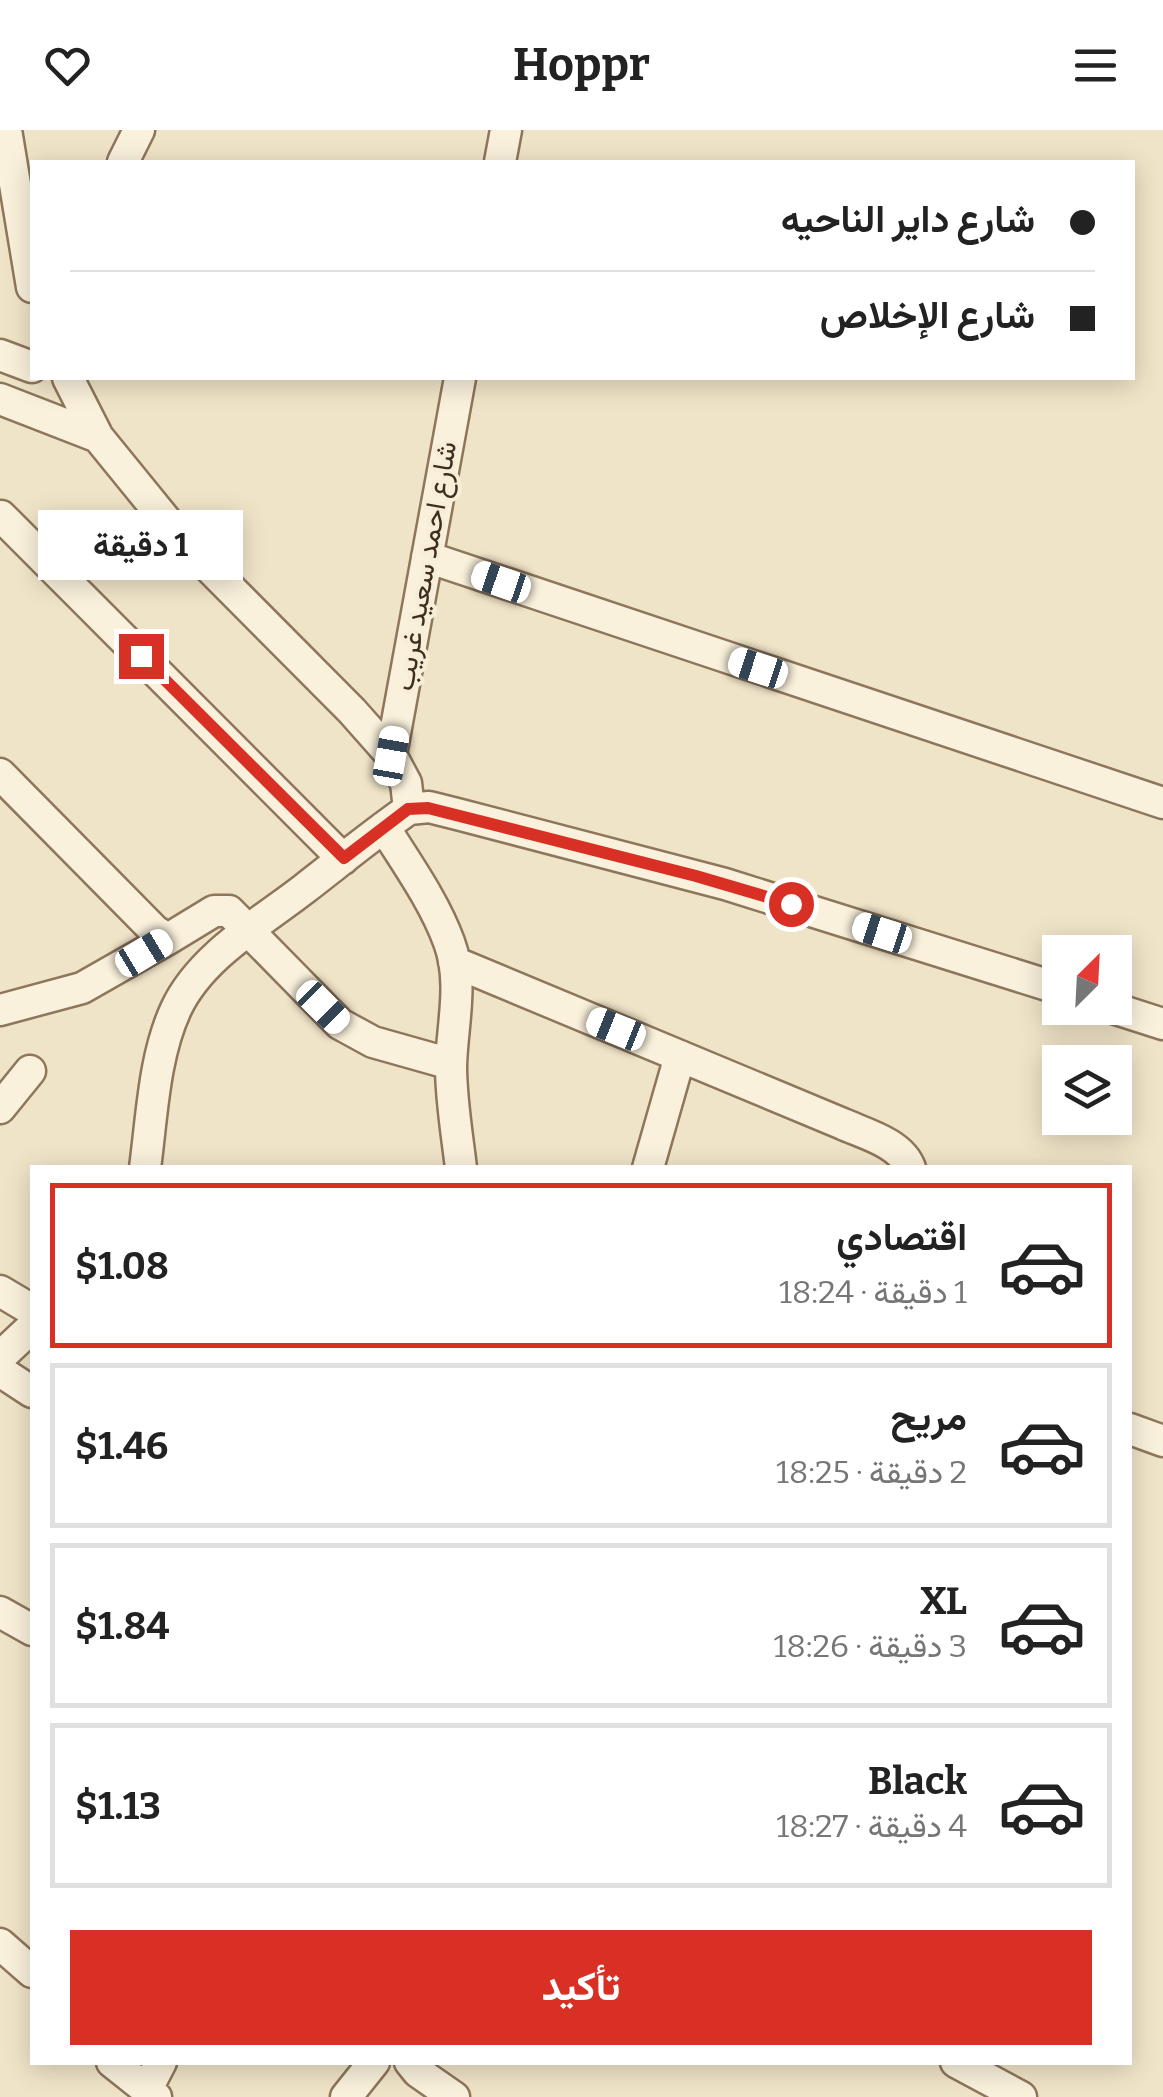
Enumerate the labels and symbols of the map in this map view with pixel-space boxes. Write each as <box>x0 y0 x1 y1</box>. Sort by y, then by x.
street label: شارع احمد سعيد غريب <box>387 439 465 694</box>
callout: 1 دقيقة <box>38 511 244 581</box>
car <box>468 558 534 606</box>
route end <box>119 634 164 679</box>
car <box>725 644 791 692</box>
car <box>371 724 411 788</box>
route start <box>769 882 814 927</box>
car <box>849 909 915 957</box>
car <box>111 925 177 981</box>
north arrow <box>1042 935 1132 1025</box>
car <box>291 975 355 1039</box>
car <box>583 1004 649 1054</box>

